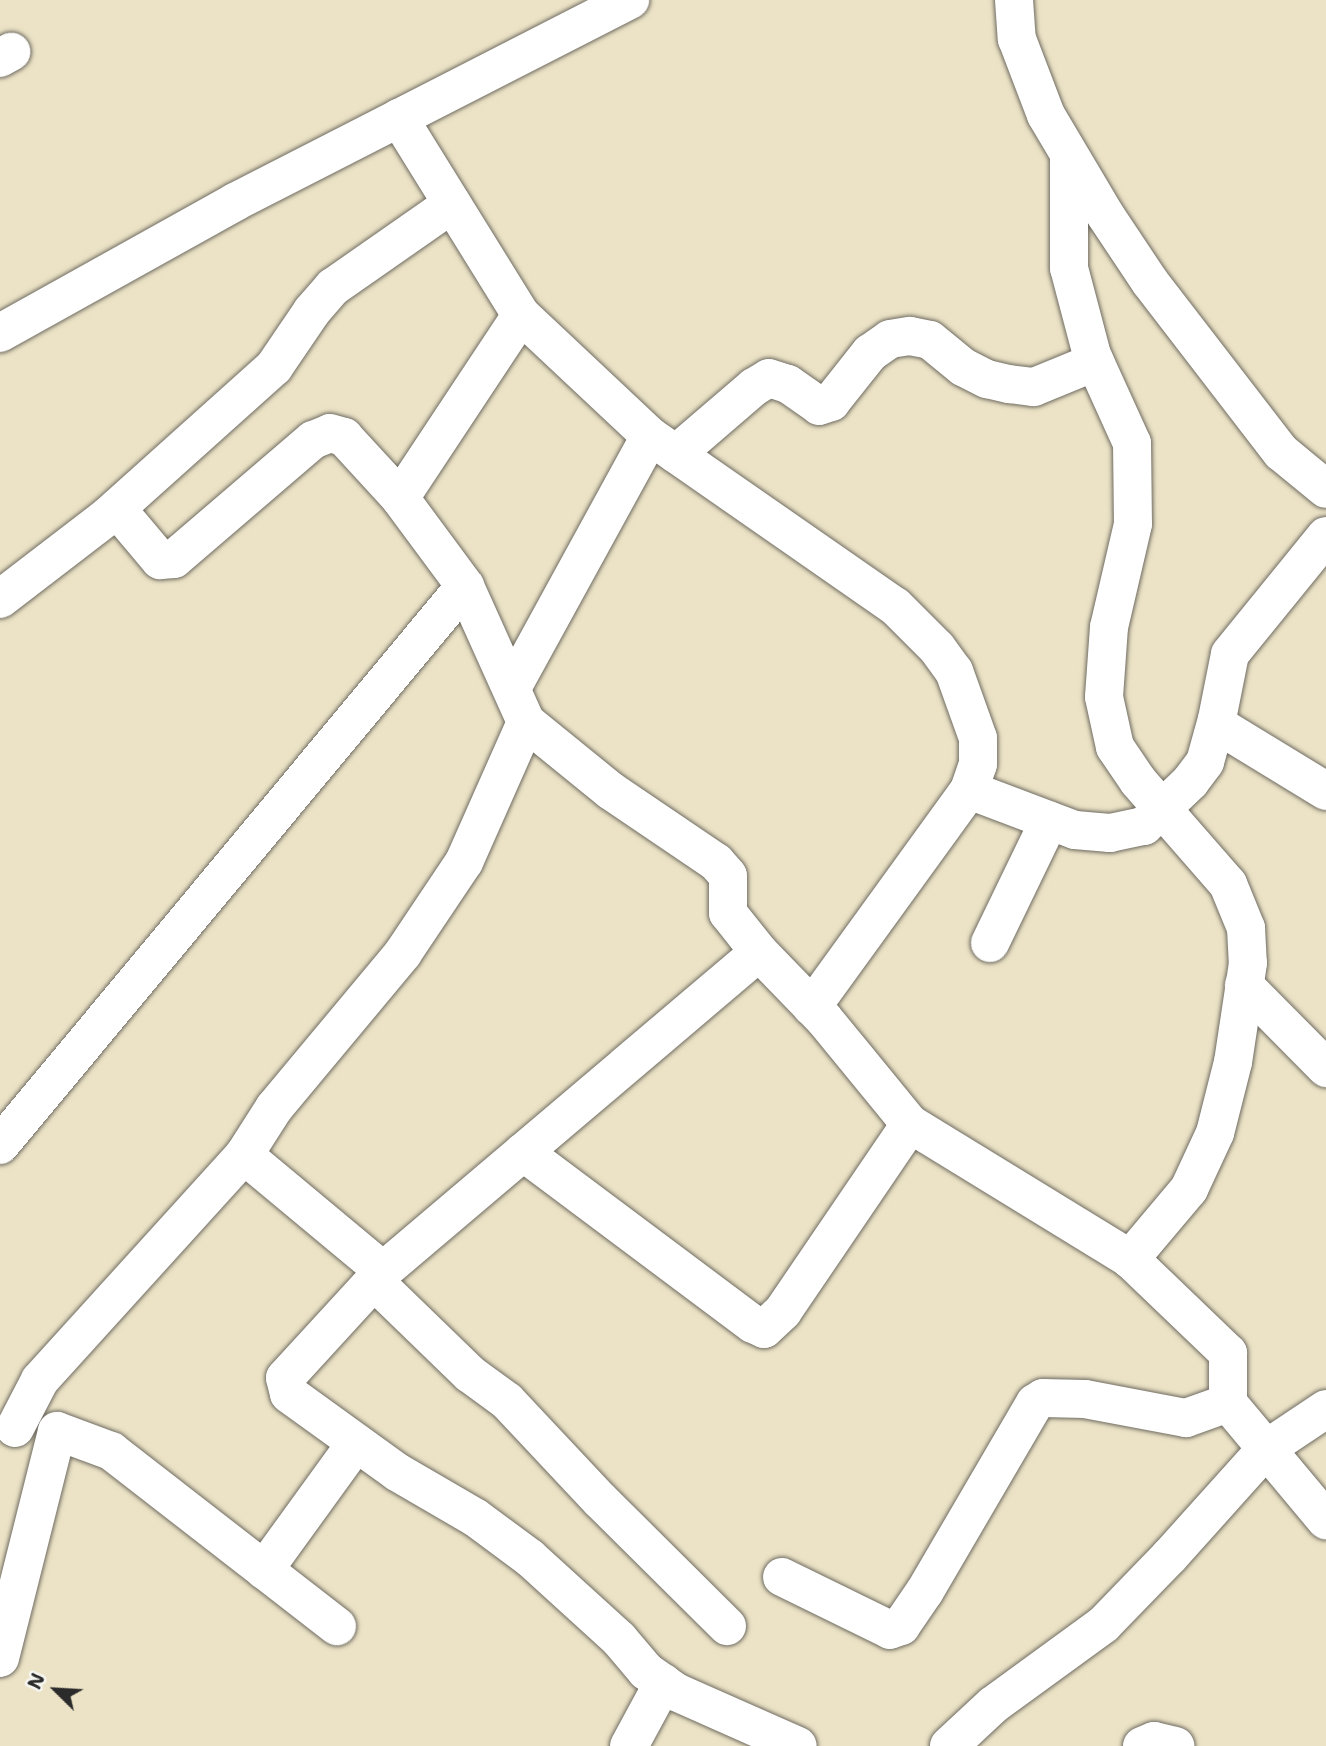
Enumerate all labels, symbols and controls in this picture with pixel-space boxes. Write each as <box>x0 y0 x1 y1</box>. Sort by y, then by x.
north arrow <box>21 1655 91 1725</box>
text: N <box>22 1669 51 1693</box>

